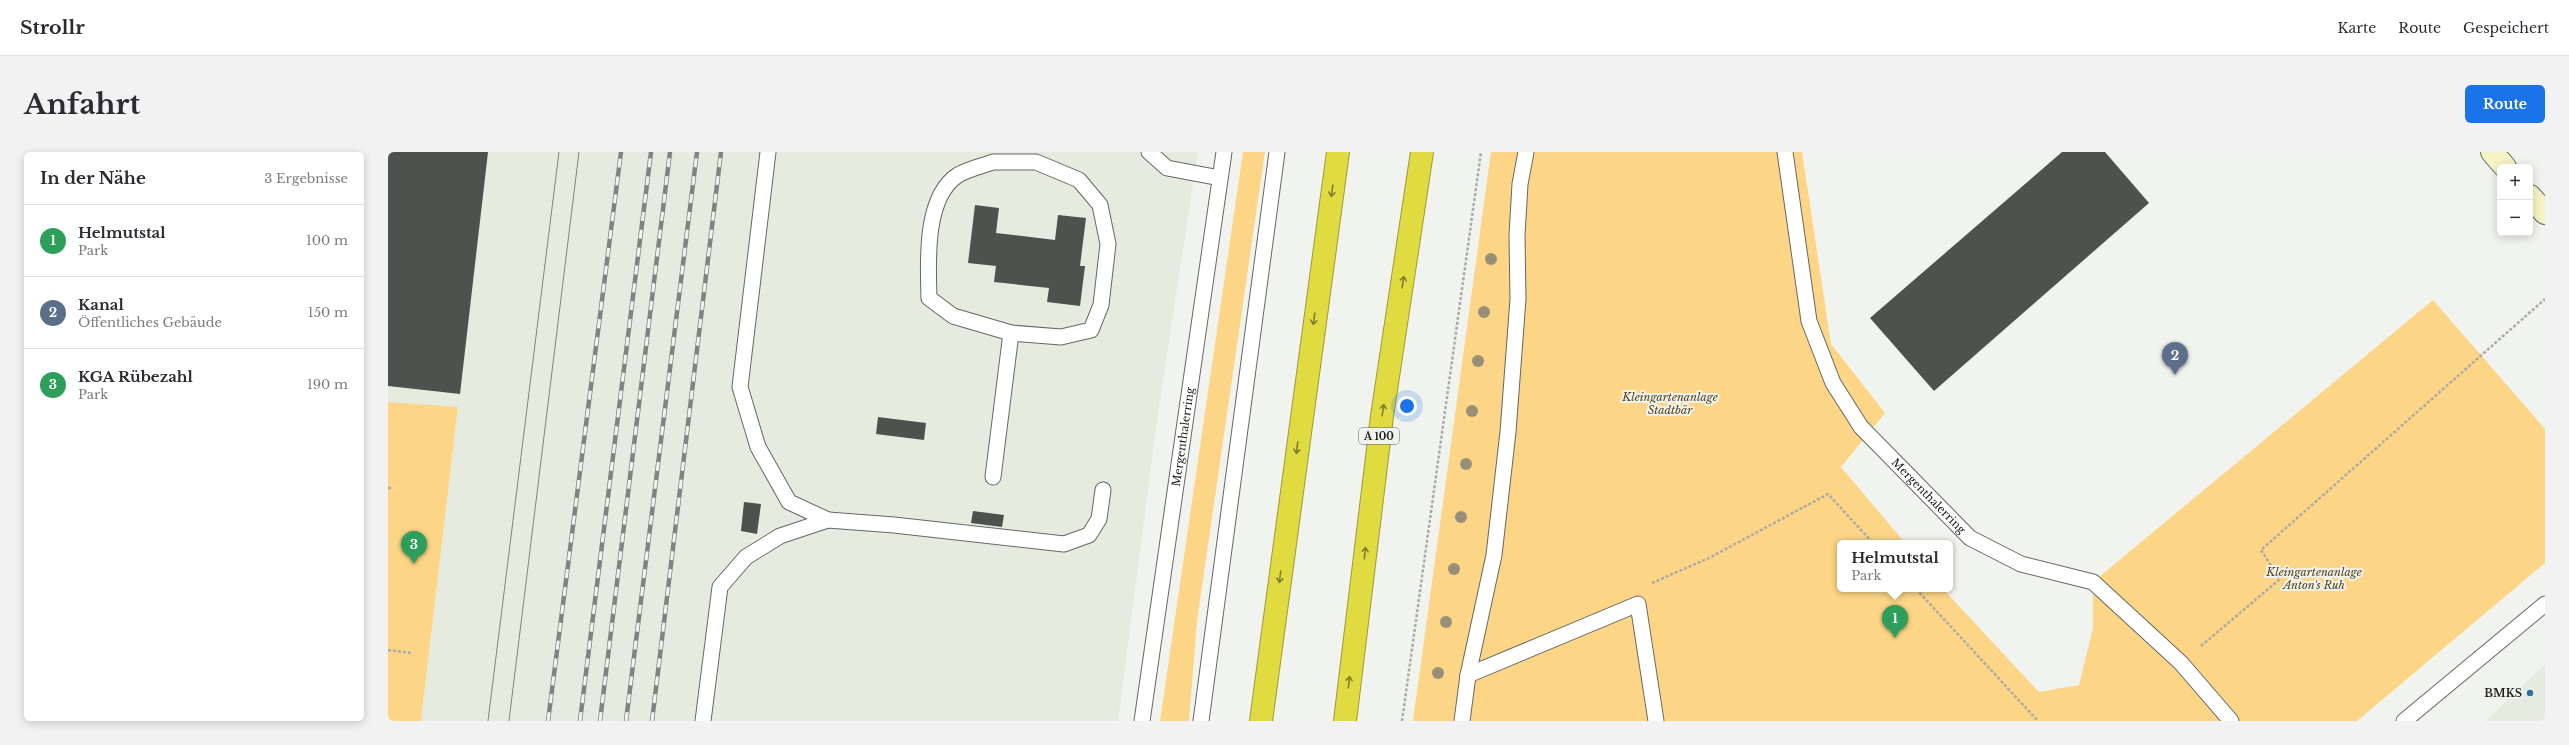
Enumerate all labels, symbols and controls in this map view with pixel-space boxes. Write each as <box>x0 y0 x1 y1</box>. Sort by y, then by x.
text: Strollr <box>20 16 85 39</box>
text: Karte <box>2338 19 2376 37</box>
text: Route <box>2398 19 2441 37</box>
text: Gespeichert <box>2463 19 2549 37</box>
button: Route <box>2465 85 2545 123</box>
text: Anfahrt <box>24 87 140 122</box>
map controls <box>2497 164 2533 236</box>
button: + <box>2497 164 2533 200</box>
text: In der Nähe <box>40 168 146 189</box>
text: 3 Ergebnisse <box>264 170 348 187</box>
one-way arrow <box>1328 184 1336 197</box>
button: − <box>2497 200 2533 236</box>
text: Helmutstal <box>78 223 166 242</box>
text: 1 <box>50 232 56 249</box>
text: 100 m <box>306 232 348 249</box>
text: Park <box>78 242 108 259</box>
one-way arrow <box>1399 276 1407 289</box>
text: Kanal <box>78 295 124 314</box>
text: 2 <box>49 304 57 321</box>
text: 150 m <box>308 304 348 321</box>
one-way arrow <box>1310 312 1318 325</box>
text: Öffentliches Gebäude <box>78 314 222 331</box>
pin: 2 <box>2162 342 2188 375</box>
text: KGA Rübezahl <box>78 367 193 386</box>
text: 3 <box>49 376 57 393</box>
text: 190 m <box>307 376 348 393</box>
text: Park <box>78 386 108 403</box>
street label: Mergenthalerring <box>1169 386 1197 487</box>
park label: Kleingartenanlage Stadtbär <box>1621 390 1718 417</box>
your location <box>1397 396 1417 416</box>
one-way arrow <box>1379 404 1387 417</box>
road number: A 100 <box>1359 428 1399 444</box>
one-way arrow <box>1293 441 1301 454</box>
street label: Mergenthalerring <box>1889 455 1969 537</box>
pin: 3 <box>401 531 427 564</box>
popup <box>1837 540 1953 592</box>
one-way arrow <box>1361 547 1369 560</box>
text: Helmutstal <box>1851 548 1939 567</box>
park label: Kleingartenanlage Anton's Ruh <box>2265 565 2362 592</box>
text: Park <box>1851 567 1881 584</box>
one-way arrow <box>1276 570 1284 583</box>
pin: 1 <box>1882 605 1908 638</box>
one-way arrow <box>1346 676 1353 689</box>
place label: BMKS <box>2484 686 2522 700</box>
marker: BMKS <box>2525 688 2535 698</box>

